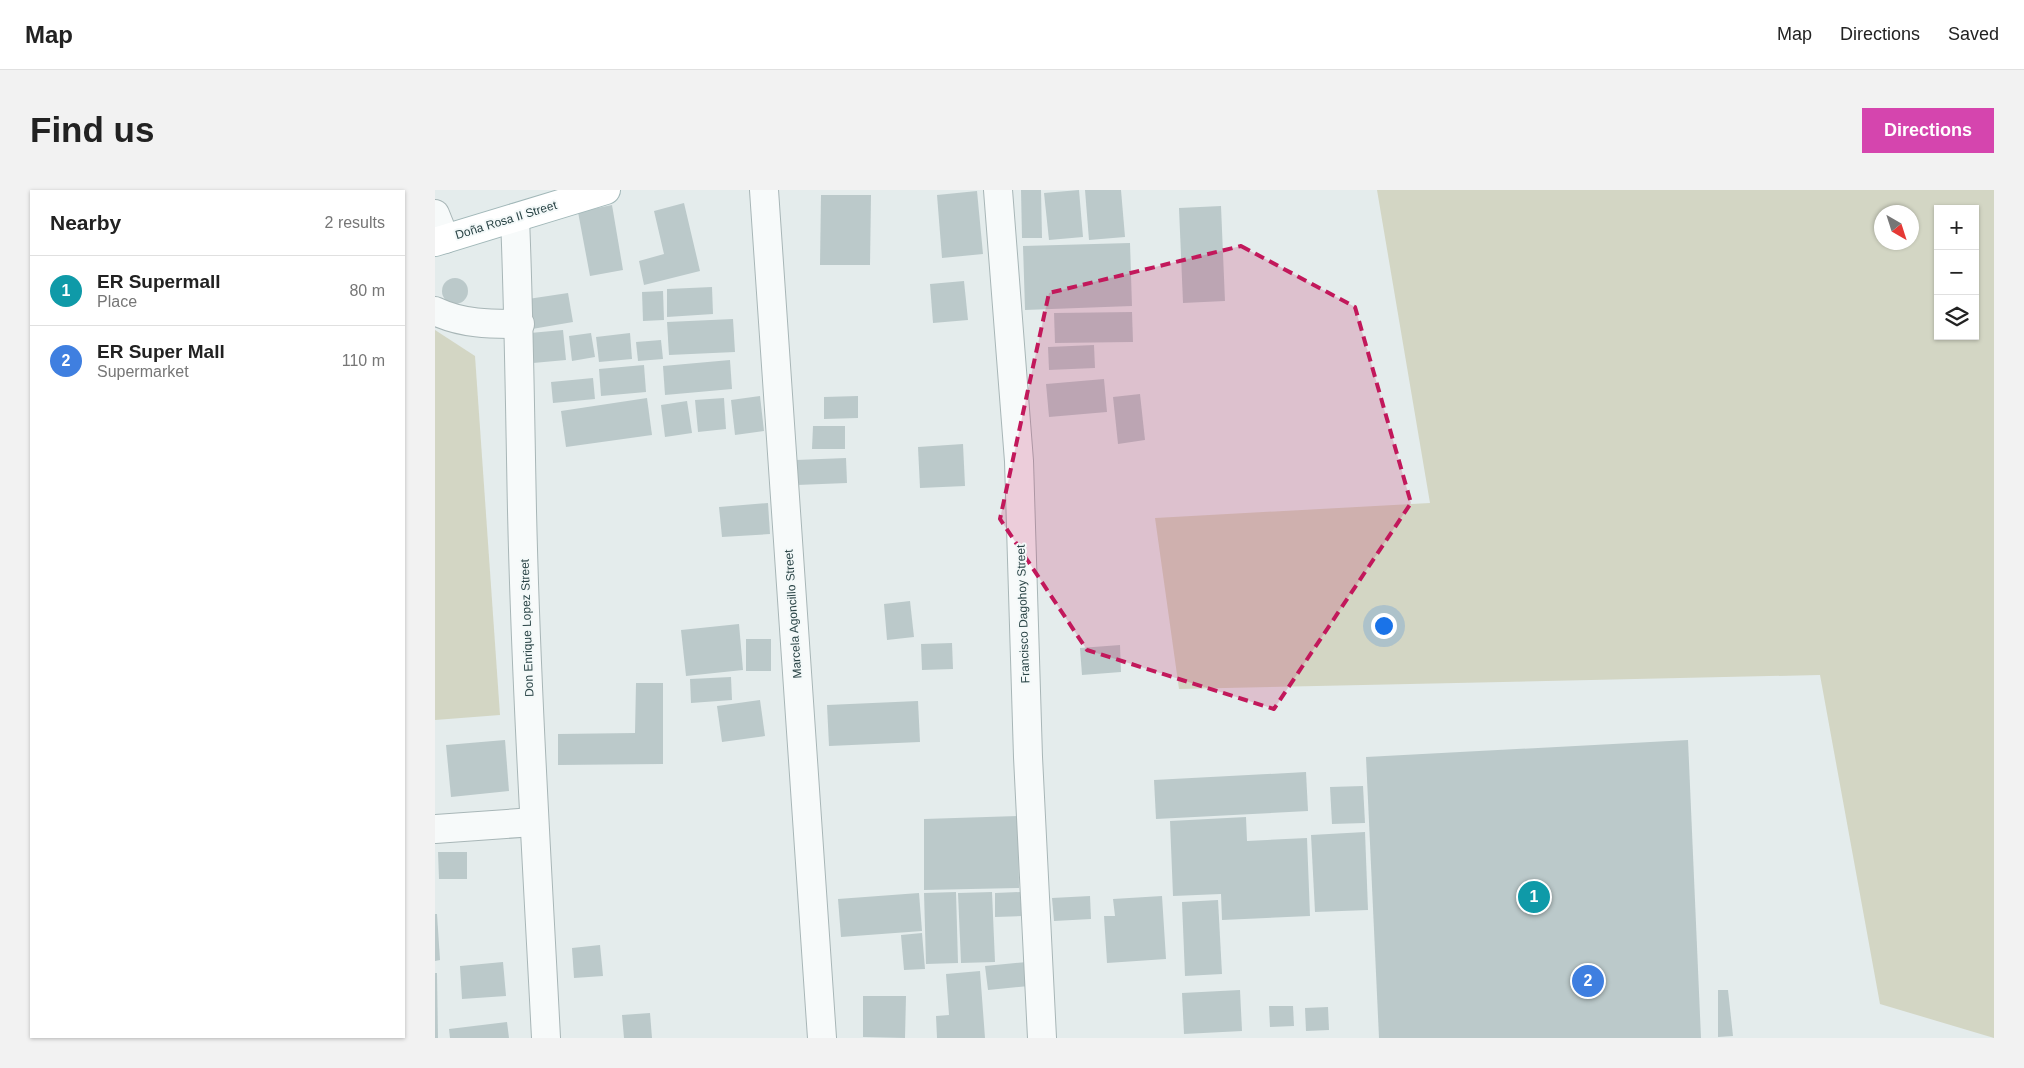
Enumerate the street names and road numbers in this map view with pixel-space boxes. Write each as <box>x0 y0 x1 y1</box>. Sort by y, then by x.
street label: Doña Rosa II Street <box>454 198 559 242</box>
street label: Francisco Dagohoy Street <box>1014 544 1032 684</box>
street label: Marcela Agoncillo Street <box>781 548 804 679</box>
street label: Don Enrique Lopez Street <box>518 558 536 697</box>

